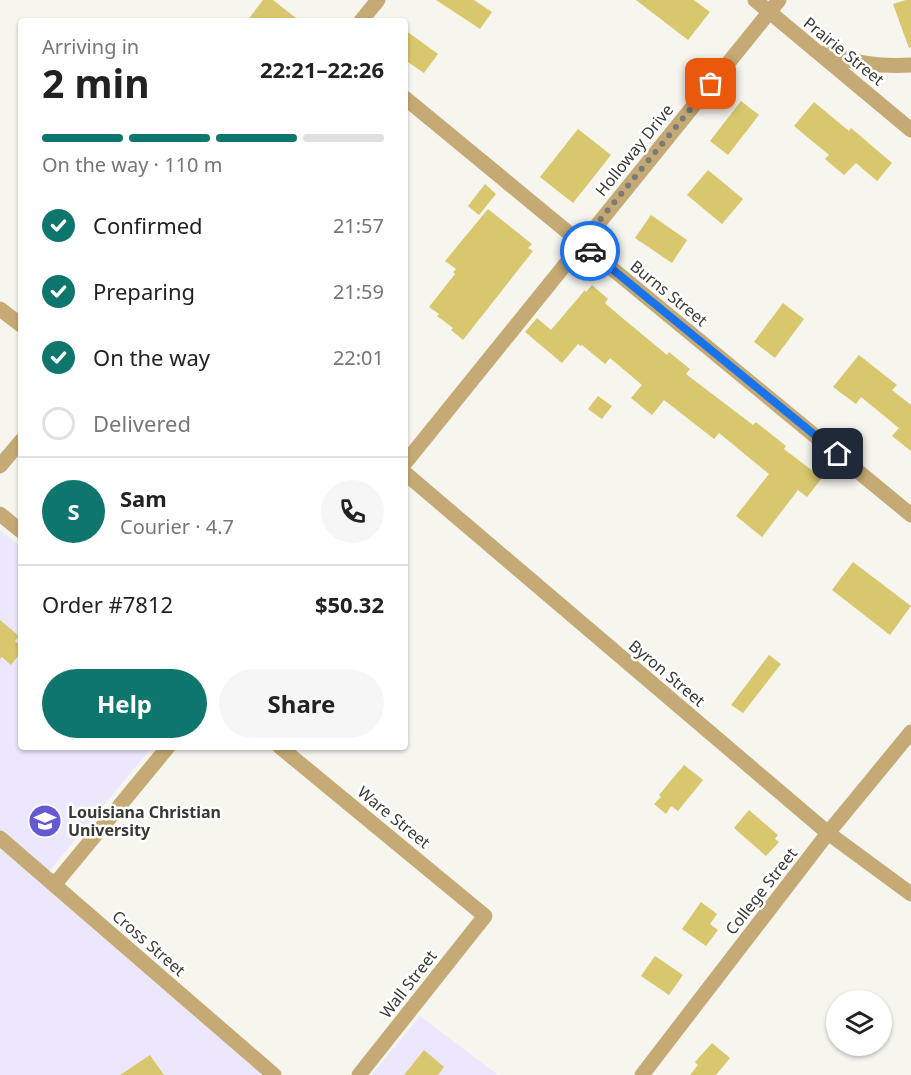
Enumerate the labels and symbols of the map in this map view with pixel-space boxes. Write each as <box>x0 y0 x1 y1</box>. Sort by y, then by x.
street label: Prairie Street <box>799 12 889 90</box>
pin <box>685 58 736 109</box>
street label: Holloway Drive <box>590 99 678 201</box>
courier <box>560 221 620 281</box>
street label: Burns Street <box>626 255 712 331</box>
pin <box>812 428 863 479</box>
street label: Byron Street <box>624 635 710 712</box>
street label: Ware Street <box>353 781 435 853</box>
place label: Louisiana Christian University <box>68 801 221 841</box>
school or university icon: Louisiana Christian University <box>27 803 63 839</box>
street label: College Street <box>720 843 802 939</box>
street label: Cross Street <box>108 905 190 981</box>
street label: Wall Street <box>375 945 442 1023</box>

